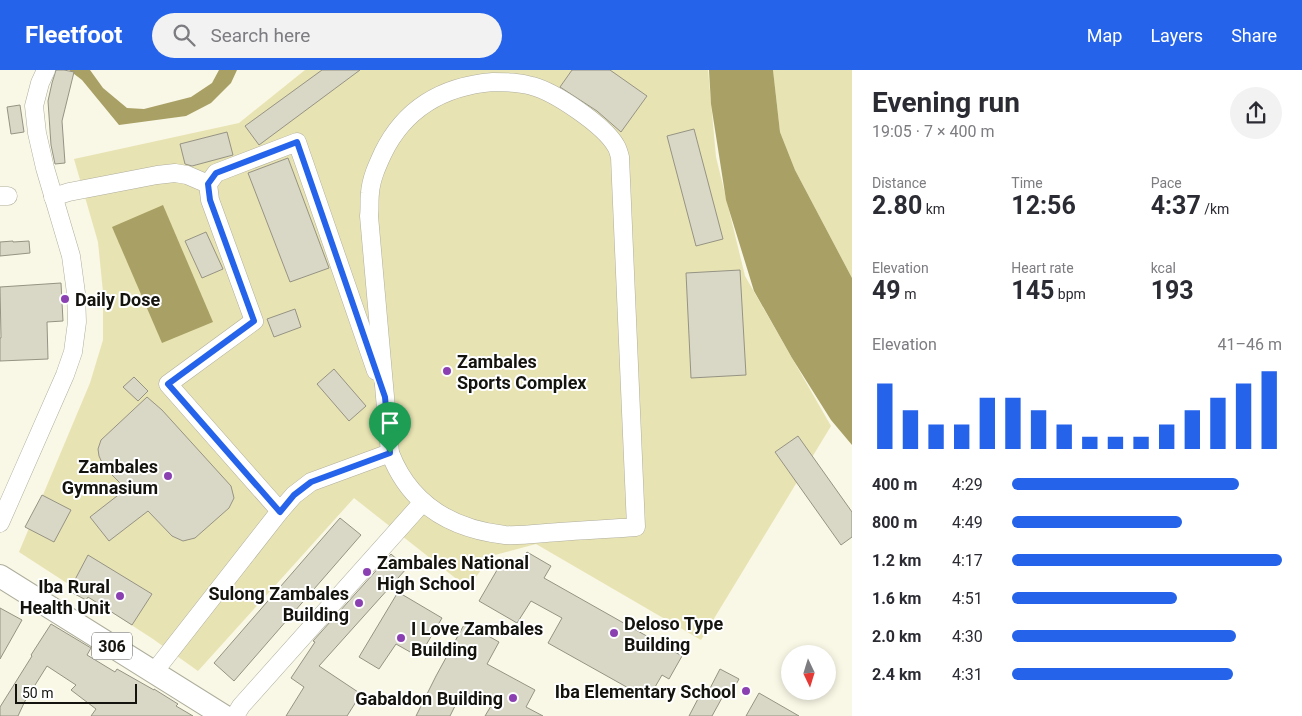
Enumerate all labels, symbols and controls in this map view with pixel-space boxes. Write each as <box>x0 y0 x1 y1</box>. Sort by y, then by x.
search box <box>152 13 502 58</box>
text: Fleetfoot <box>25 21 122 49</box>
icon: search <box>170 21 198 49</box>
text: Search here <box>210 24 310 47</box>
text: Map <box>1087 25 1122 46</box>
text: Layers <box>1150 25 1203 46</box>
text: Share <box>1231 25 1277 46</box>
text: Evening run <box>872 86 1020 119</box>
button: share <box>1230 87 1282 139</box>
text: 19:05 · 7 × 400 m <box>872 122 994 141</box>
text: Distance <box>872 175 927 191</box>
text: Time <box>1011 175 1043 191</box>
text: Pace <box>1151 175 1182 191</box>
text: 2.80 <box>872 191 922 220</box>
text: 12:56 <box>1011 191 1076 220</box>
text: 4:37 <box>1151 191 1201 220</box>
text: km <box>922 201 945 217</box>
text: /km <box>1201 201 1229 217</box>
text: Elevation <box>872 260 929 276</box>
text: Heart rate <box>1011 260 1074 276</box>
text: kcal <box>1151 260 1176 276</box>
text: 49 <box>872 276 901 305</box>
text: 145 <box>1011 276 1054 305</box>
text: 193 <box>1151 276 1194 305</box>
text: m <box>901 286 916 302</box>
text: bpm <box>1054 286 1086 302</box>
place label: Daily Dose <box>75 289 160 310</box>
marker: Daily Dose <box>59 293 71 305</box>
text: Elevation <box>872 335 937 354</box>
text: 41–46 m <box>1218 335 1282 354</box>
place label: Zambales Sports Complex <box>457 351 587 393</box>
marker: Zambales Sports Complex <box>441 365 453 377</box>
pin <box>369 402 411 453</box>
icon: arrive <box>376 409 404 437</box>
place label: Zambales Gymnasium <box>62 456 158 498</box>
marker: Zambales Gymnasium <box>162 470 174 482</box>
text: 400 m <box>872 475 917 494</box>
text: 4:29 <box>952 475 983 494</box>
text: 800 m <box>872 513 917 532</box>
text: 4:49 <box>952 513 983 532</box>
text: 1.2 km <box>872 551 921 570</box>
text: 4:17 <box>952 551 983 570</box>
place label: Zambales National High School <box>377 552 529 594</box>
marker: Zambales National High School <box>361 566 373 578</box>
place label: Iba Rural Health Unit <box>20 576 110 618</box>
place label: Sulong Zambales Building <box>208 583 349 625</box>
text: 1.6 km <box>872 589 921 608</box>
text: 4:51 <box>952 589 983 608</box>
marker: Iba Rural Health Unit <box>114 590 126 602</box>
marker: Sulong Zambales Building <box>353 597 365 609</box>
place label: Deloso Type Building <box>624 613 723 655</box>
place label: I Love Zambales Building <box>411 618 543 660</box>
marker: Deloso Type Building <box>608 627 620 639</box>
text: 2.0 km <box>872 627 921 646</box>
text: 4:30 <box>952 627 983 646</box>
road number: 306 <box>92 632 132 660</box>
marker: I Love Zambales Building <box>395 632 407 644</box>
north arrow <box>781 645 836 700</box>
map controls <box>781 645 836 700</box>
text: 2.4 km <box>872 665 921 684</box>
text: 4:31 <box>952 665 983 684</box>
scale bar <box>15 681 138 704</box>
place label: Iba Elementary School <box>555 681 736 702</box>
text: 50 m <box>22 685 54 701</box>
marker: Iba Elementary School <box>740 685 752 697</box>
place label: Gabaldon Building <box>355 688 503 709</box>
marker: Gabaldon Building <box>507 692 519 704</box>

